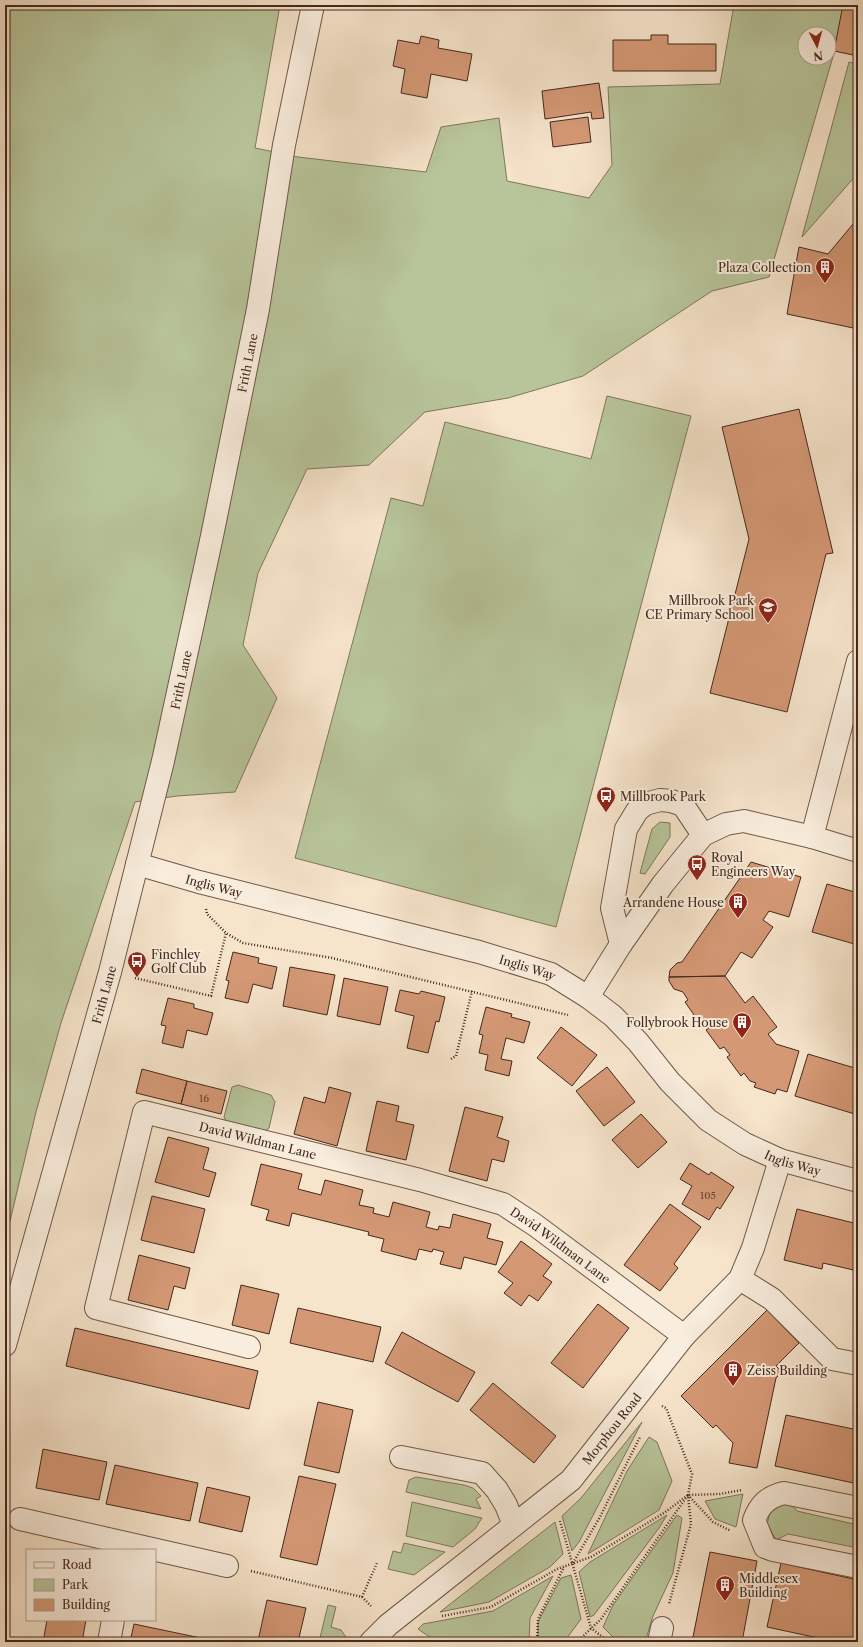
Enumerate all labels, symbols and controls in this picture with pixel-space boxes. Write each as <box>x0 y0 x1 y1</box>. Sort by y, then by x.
north arrow <box>797 26 837 66</box>
text: N <box>812 48 824 63</box>
building icon: Plaza Collection <box>814 256 836 284</box>
place label: Plaza Collection <box>718 260 811 275</box>
street label: Frith Lane <box>234 332 260 394</box>
place label: Millbrook Park CE Primary School <box>645 593 755 622</box>
school or university icon: Millbrook Park CE Primary School <box>757 596 779 624</box>
street label: Frith Lane <box>167 649 194 711</box>
bus stop icon: Millbrook Park <box>595 785 617 813</box>
place label: Millbrook Park <box>620 789 707 804</box>
place label: Royal Engineers Way <box>711 850 796 879</box>
bus stop icon: Royal Engineers Way <box>686 853 708 881</box>
street label: Inglis Way <box>184 871 244 900</box>
building icon: Arrandene House <box>727 891 749 919</box>
place label: Arrandene House <box>622 895 724 910</box>
place label: Finchley Golf Club <box>151 947 207 976</box>
bus stop icon: Finchley Golf Club <box>126 950 148 978</box>
street label: Inglis Way <box>497 951 559 983</box>
street label: Frith Lane <box>88 964 119 1025</box>
building icon: Follybrook House <box>731 1011 753 1039</box>
place label: Follybrook House <box>626 1015 728 1030</box>
house number: 16 <box>199 1092 209 1105</box>
street label: David Wildman Lane <box>198 1118 318 1162</box>
street label: Inglis Way <box>762 1146 823 1178</box>
house number: 105 <box>700 1189 716 1202</box>
street label: David Wildman Lane <box>508 1203 614 1286</box>
building icon: Zeiss Building <box>722 1359 744 1387</box>
place label: Zeiss Building <box>747 1363 828 1378</box>
street label: Morphou Road <box>579 1389 645 1467</box>
legend <box>26 1549 156 1621</box>
text: Road <box>62 1557 92 1572</box>
place label: Middlesex Building <box>739 1571 798 1600</box>
building icon: Middlesex Building <box>714 1574 736 1602</box>
text: Park <box>62 1577 89 1592</box>
text: Building <box>62 1597 110 1612</box>

